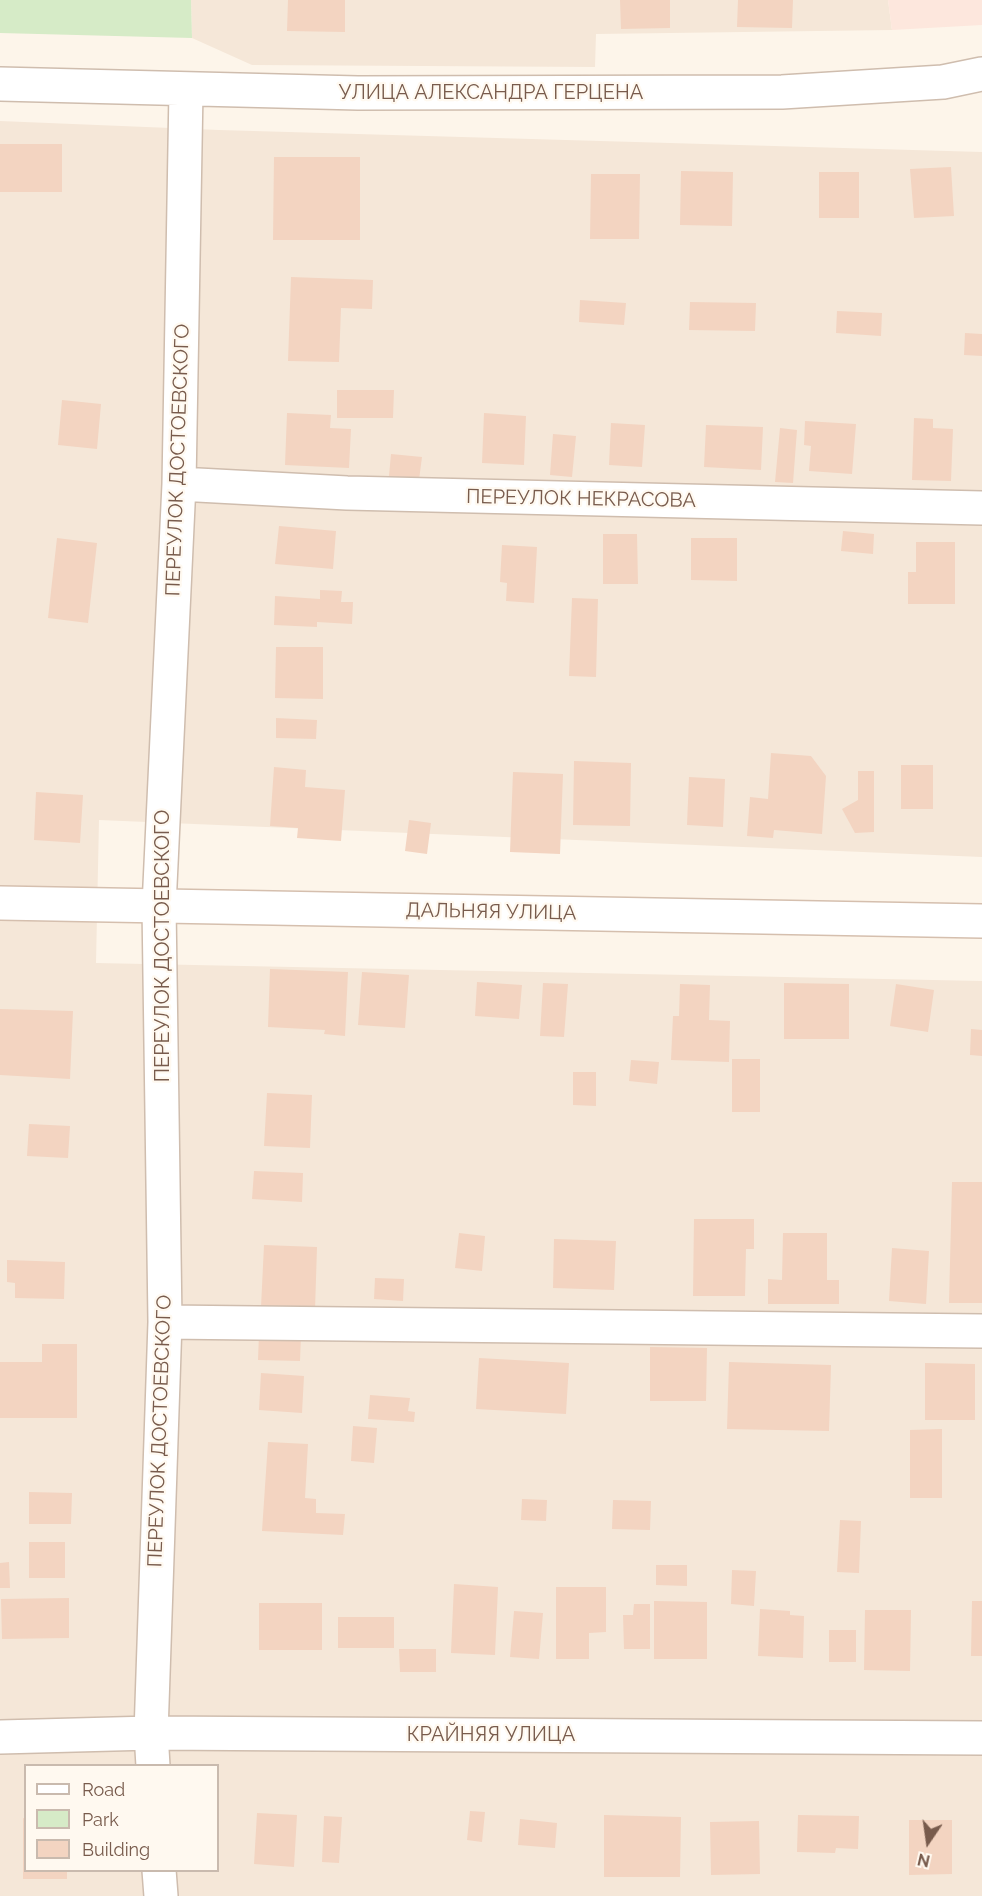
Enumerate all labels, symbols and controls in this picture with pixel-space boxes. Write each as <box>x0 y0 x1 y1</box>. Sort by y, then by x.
street label: УЛИЦА АЛЕКСАНДРА ГЕРЦЕНА <box>339 81 643 105</box>
street label: ПЕРЕУЛОК ДОСТОЕВСКОГО <box>161 323 195 597</box>
street label: ПЕРЕУЛОК НЕКРАСОВА <box>466 485 696 513</box>
street label: ПЕРЕУЛОК ДОСТОЕВСКОГО <box>151 810 175 1082</box>
street label: ДАЛЬНЯЯ УЛИЦА <box>405 899 577 925</box>
street label: ПЕРЕУЛОК ДОСТОЕВСКОГО <box>143 1294 177 1568</box>
street label: КРАЙНЯЯ УЛИЦА <box>407 1723 575 1747</box>
legend <box>24 1764 219 1872</box>
text: Road <box>82 1779 125 1800</box>
text: Park <box>82 1809 119 1830</box>
north arrow <box>898 1812 958 1872</box>
text: Building <box>82 1839 150 1860</box>
text: N <box>916 1849 932 1871</box>

